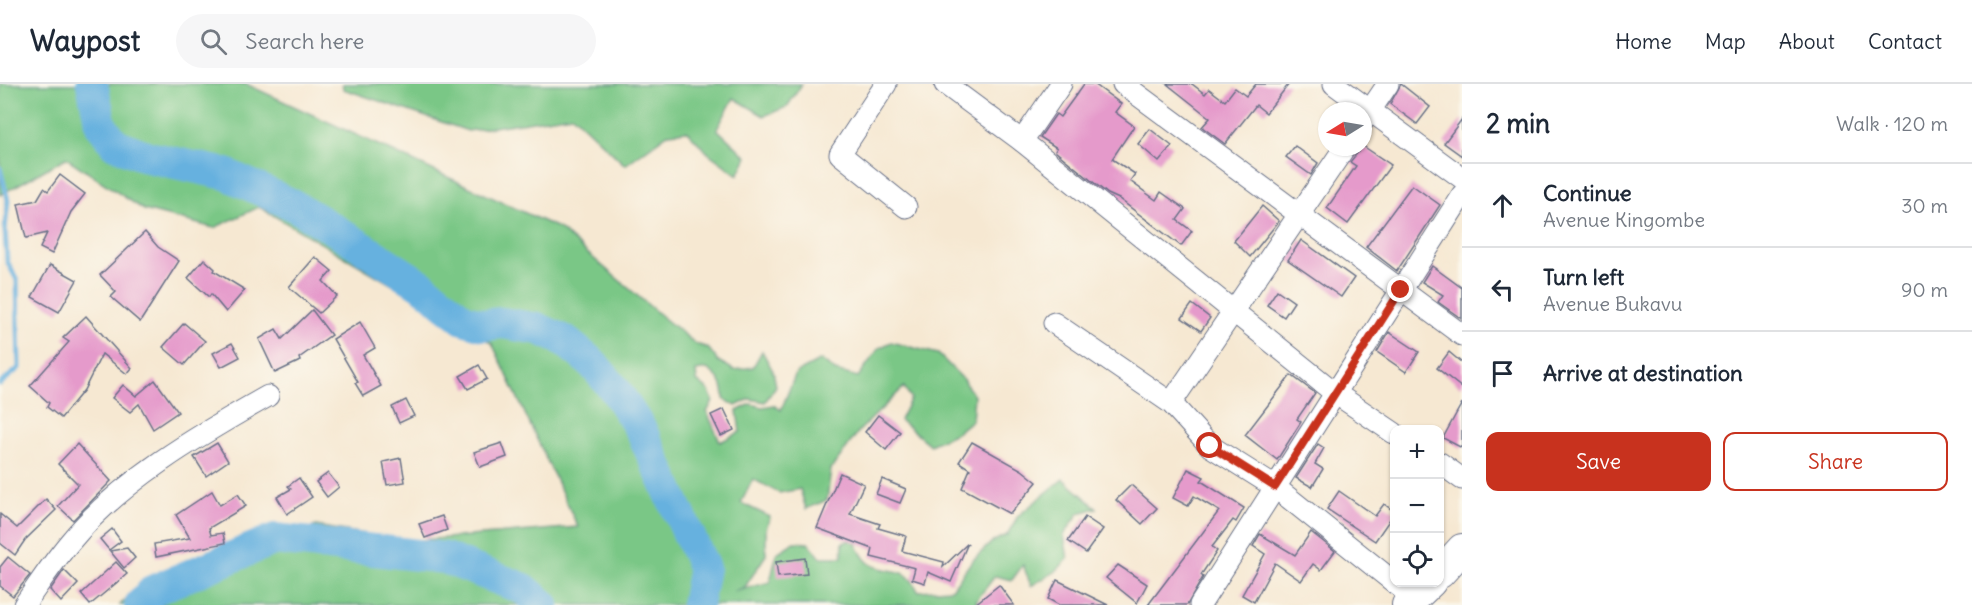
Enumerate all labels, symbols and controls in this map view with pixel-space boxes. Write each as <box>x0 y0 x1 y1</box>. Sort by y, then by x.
search box <box>176 14 596 68</box>
text: Waypost <box>30 23 140 59</box>
icon: search <box>197 25 230 58</box>
text: Search here <box>245 27 364 55</box>
text: Home <box>1615 28 1672 55</box>
text: Map <box>1705 28 1746 55</box>
text: About <box>1779 28 1835 55</box>
text: Contact <box>1868 28 1942 55</box>
north arrow <box>1318 102 1372 156</box>
text: 2 min <box>1486 107 1550 140</box>
text: Walk · 120 m <box>1836 111 1948 136</box>
text: Continue <box>1543 179 1632 207</box>
icon: ahead <box>1486 189 1519 222</box>
text: 30 m <box>1901 193 1948 218</box>
text: Avenue Kingombe <box>1543 207 1705 232</box>
text: Turn left <box>1543 263 1624 291</box>
icon: left <box>1486 273 1519 306</box>
route end <box>1387 276 1413 302</box>
text: 90 m <box>1901 277 1948 302</box>
text: Avenue Bukavu <box>1543 291 1682 316</box>
icon: arrive <box>1486 357 1519 390</box>
text: Arrive at destination <box>1543 359 1743 387</box>
map controls <box>1390 425 1444 587</box>
button: + <box>1390 425 1444 479</box>
route start <box>1196 432 1222 458</box>
button: Save <box>1486 432 1711 491</box>
button: Share <box>1723 432 1948 491</box>
button: − <box>1390 479 1444 533</box>
button: locate <box>1390 533 1444 587</box>

